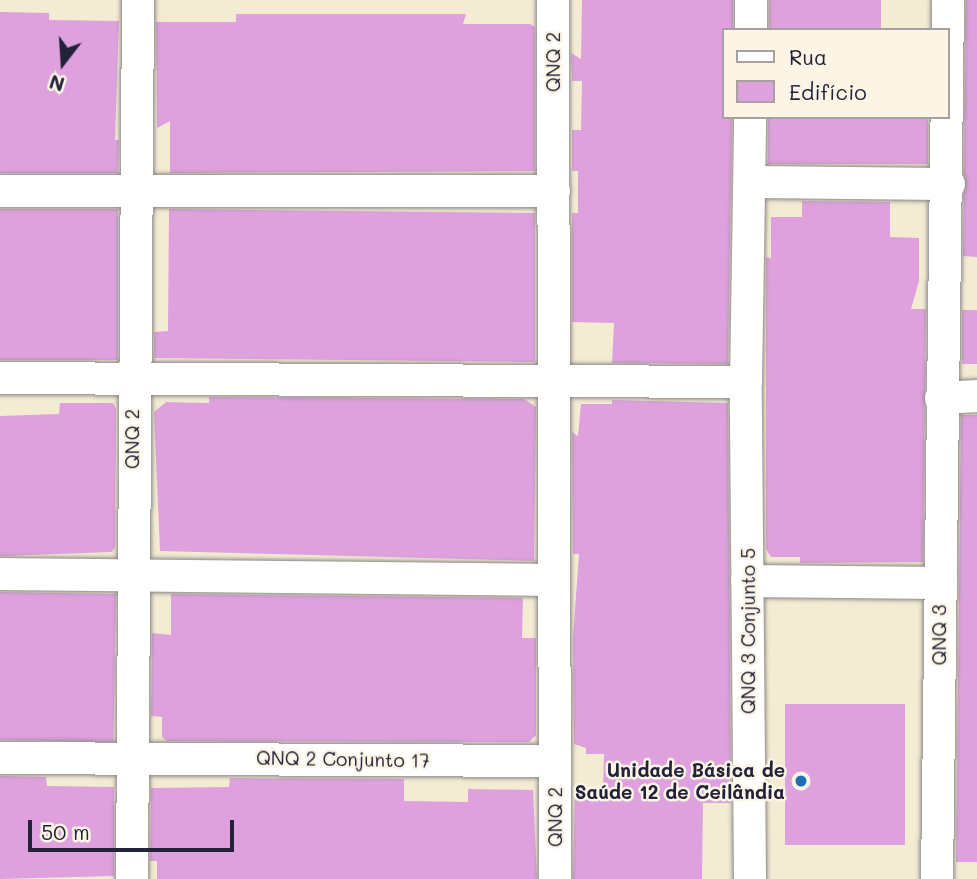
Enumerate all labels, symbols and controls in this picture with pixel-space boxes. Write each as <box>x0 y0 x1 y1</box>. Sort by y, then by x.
north arrow <box>28 28 98 98</box>
legend <box>722 28 949 119</box>
street label: QNQ 2 <box>542 32 564 92</box>
text: Rua <box>789 43 827 70</box>
text: N <box>46 70 67 98</box>
text: Edifício <box>789 78 867 105</box>
street label: QNQ 2 <box>121 409 143 469</box>
street label: QNQ 3 Conjunto 5 <box>737 548 759 714</box>
street label: QNQ 3 <box>928 605 950 665</box>
street label: QNQ 2 Conjunto 17 <box>256 746 430 772</box>
place label: Unidade Básica de Saúde 12 de Ceilândia <box>575 759 785 803</box>
marker: Unidade Básica de Saúde 12 de Ceilândia <box>791 771 811 791</box>
street label: QNQ 2 <box>544 787 566 847</box>
scale bar <box>32 806 238 850</box>
text: 50 m <box>41 818 90 845</box>

